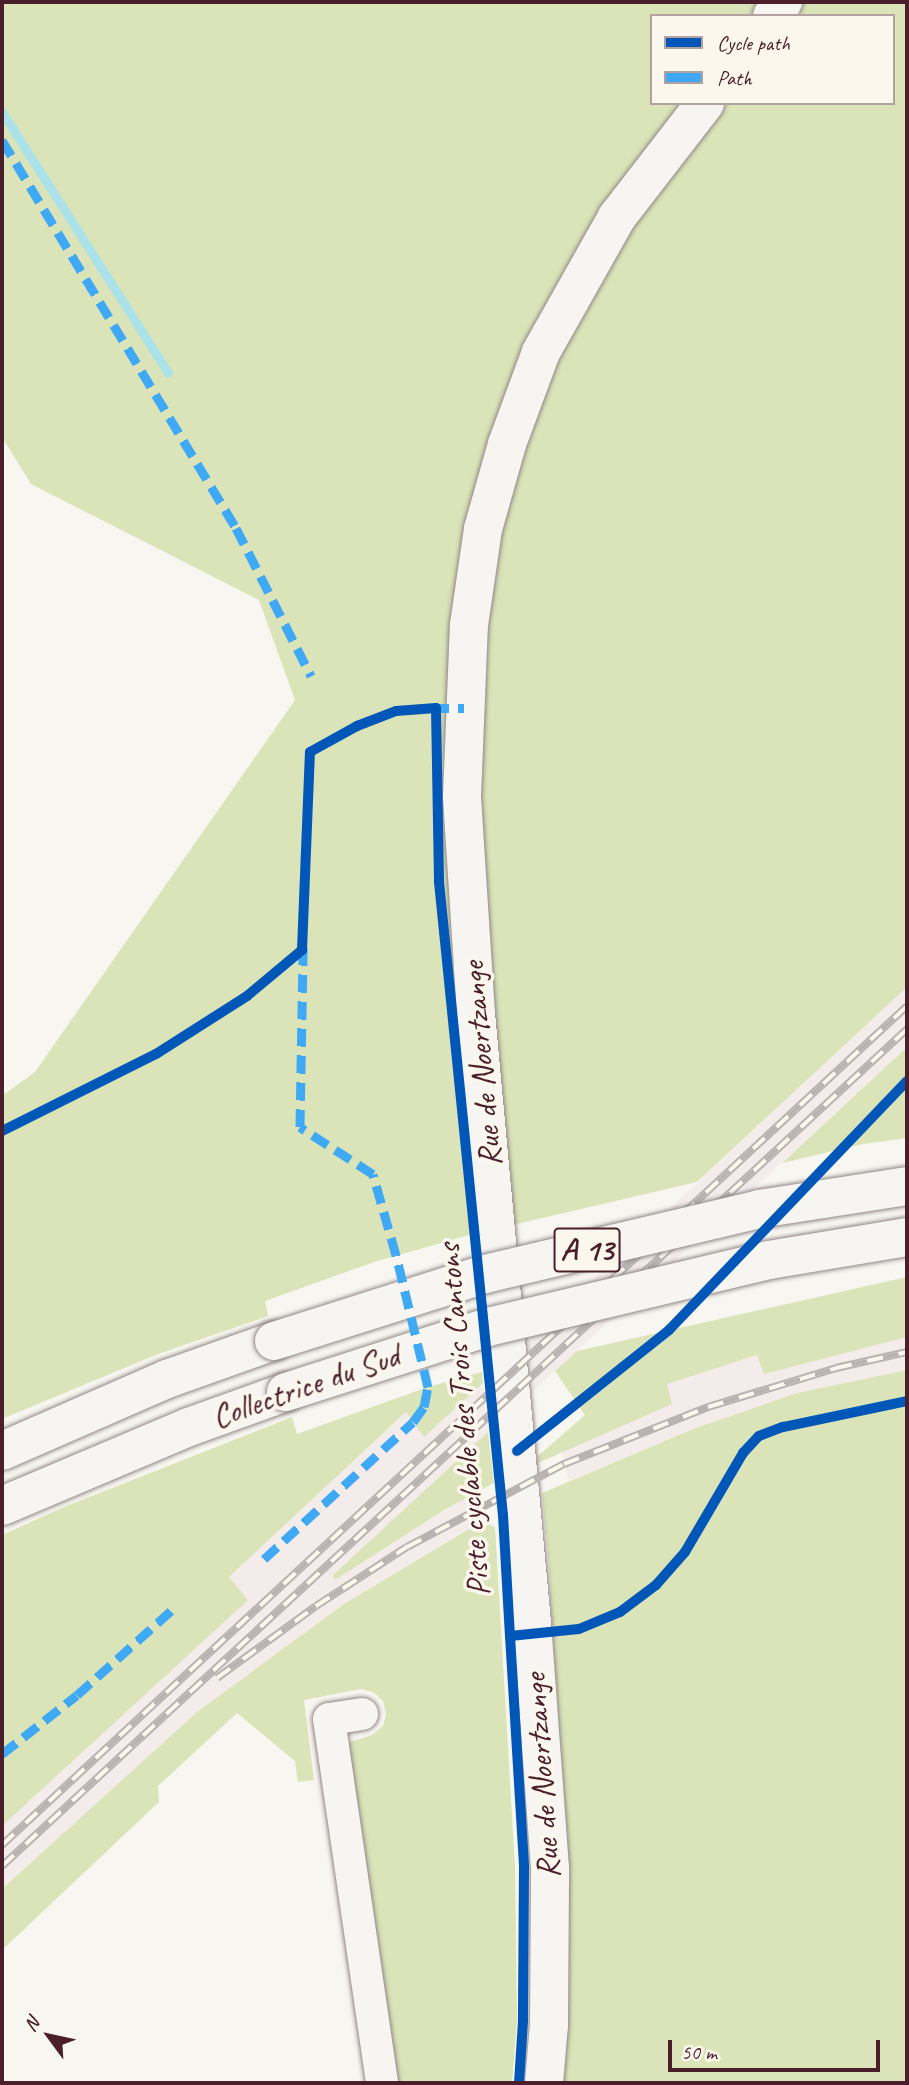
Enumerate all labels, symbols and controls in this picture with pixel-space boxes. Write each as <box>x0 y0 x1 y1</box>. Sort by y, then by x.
legend <box>650 14 895 105</box>
text: Cycle path <box>717 30 790 56</box>
text: Path <box>717 65 752 91</box>
street label: Rue de Noertzange <box>453 960 511 1168</box>
road number: A 13 <box>552 1222 622 1279</box>
street label: Piste cyclable des Trois Cantons <box>429 1242 499 1598</box>
street label: Collectrice du Sud <box>207 1337 405 1437</box>
street label: Rue de Noertzange <box>515 1672 569 1880</box>
north arrow <box>14 2001 84 2071</box>
text: N <box>18 2013 45 2036</box>
scale bar <box>671 2025 883 2070</box>
text: 50 m <box>681 2039 717 2065</box>

